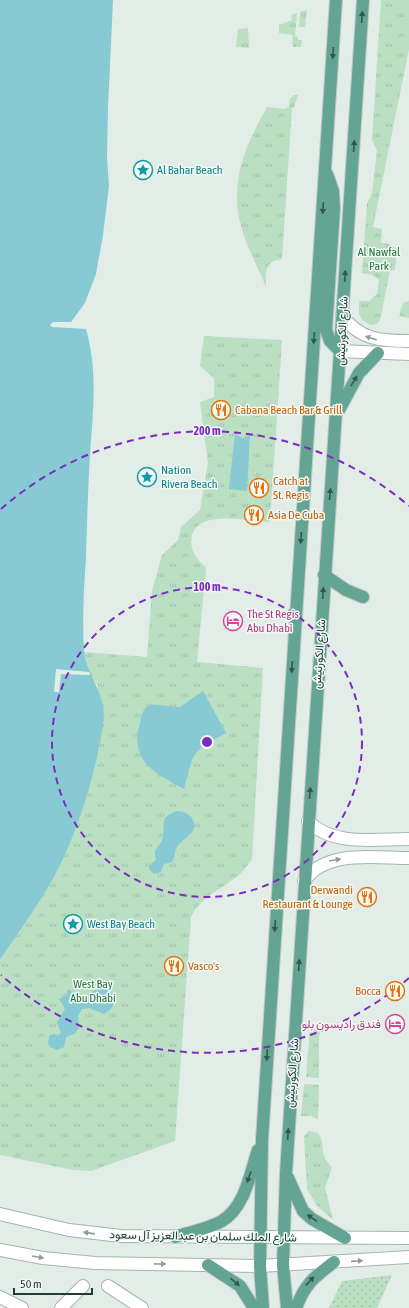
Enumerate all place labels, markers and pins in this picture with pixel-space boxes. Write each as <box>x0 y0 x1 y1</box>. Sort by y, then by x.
place icon: Al Bahar Beach <box>132 159 154 181</box>
place label: Al Bahar Beach <box>157 163 223 177</box>
restaurant icon: Cabana Beach Bar & Grill <box>210 399 232 421</box>
place label: Cabana Beach Bar & Grill <box>235 403 343 417</box>
place label: Nation Rivera Beach <box>161 463 218 491</box>
place icon: Nation Rivera Beach <box>136 466 158 488</box>
place label: Catch at St. Regis <box>273 474 309 502</box>
restaurant icon: Catch at St. Regis <box>248 477 270 499</box>
restaurant icon: Asia De Cuba <box>243 504 265 526</box>
place label: Asia De Cuba <box>268 508 324 522</box>
place label: The St Regis Abu Dhabi <box>247 607 299 635</box>
hotel icon: The St Regis Abu Dhabi <box>222 610 244 632</box>
centre of rings <box>200 735 214 749</box>
place label: Derwandi Restaurant & Lounge <box>263 883 353 911</box>
restaurant icon: Derwandi Restaurant & Lounge <box>356 886 378 908</box>
place icon: West Bay Beach <box>62 913 84 935</box>
place label: West Bay Beach <box>87 917 155 931</box>
restaurant icon: Vasco's <box>163 955 185 977</box>
place label: Vasco's <box>188 959 219 973</box>
restaurant icon: Bocca <box>384 980 406 1002</box>
place label: Bocca <box>355 984 381 998</box>
hotel icon: فندق راديسون بلو <box>384 1013 406 1035</box>
place label: فندق راديسون بلو <box>302 1017 381 1032</box>

